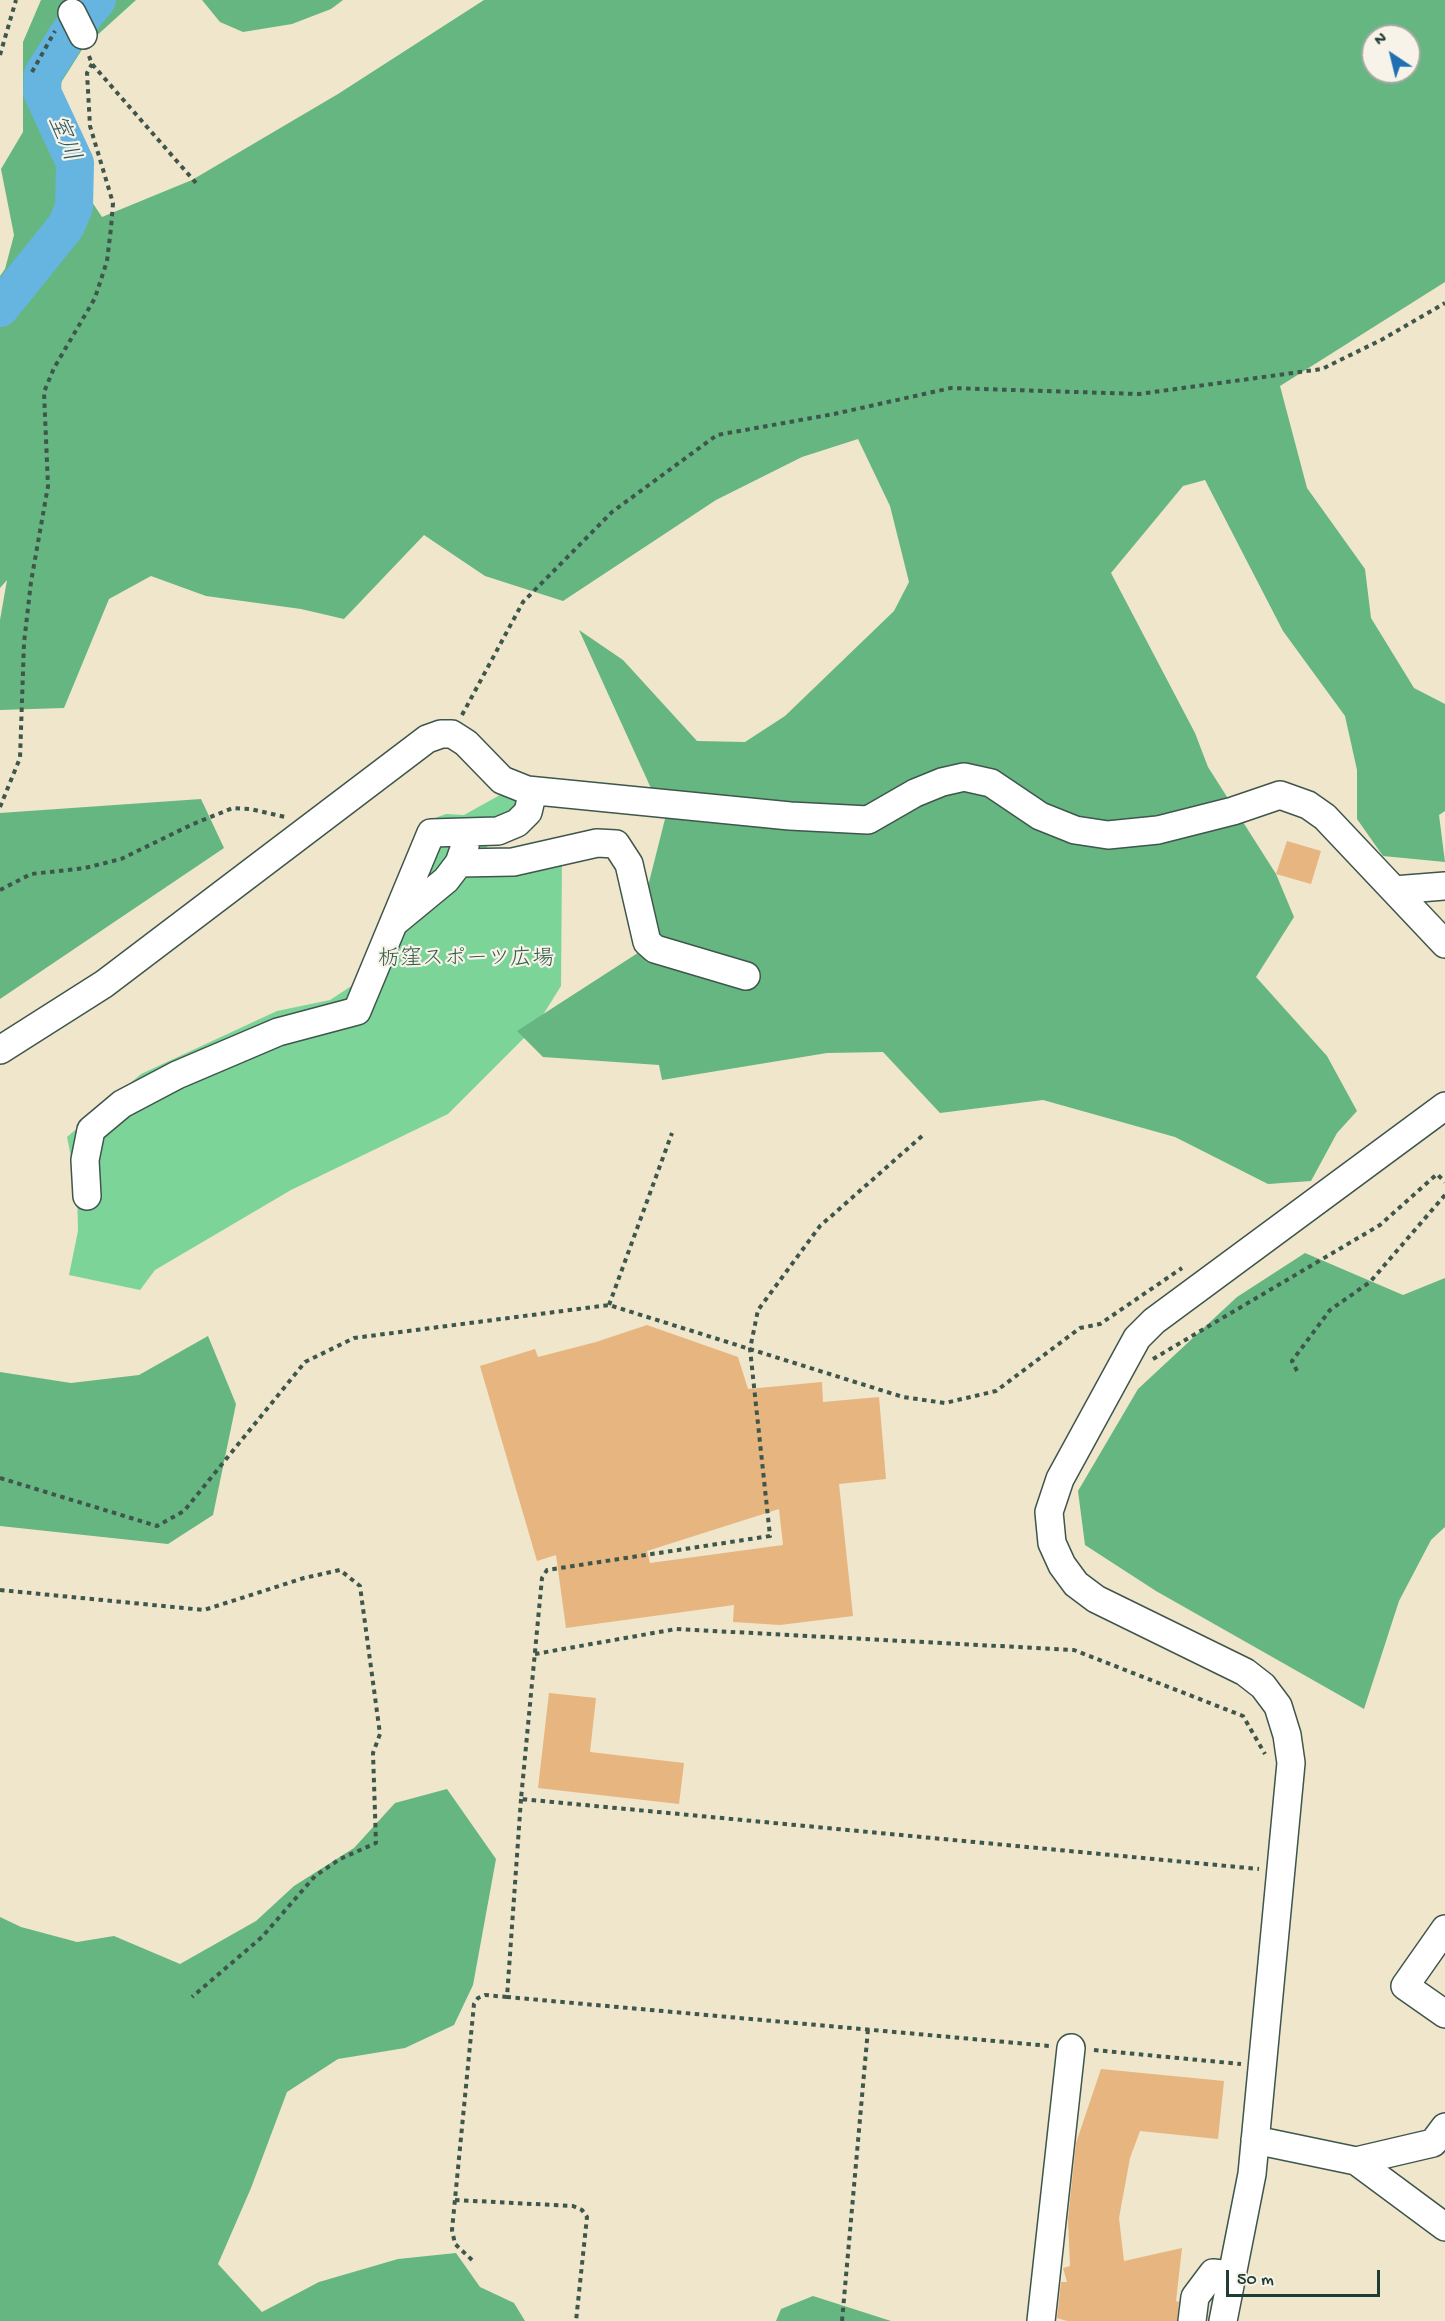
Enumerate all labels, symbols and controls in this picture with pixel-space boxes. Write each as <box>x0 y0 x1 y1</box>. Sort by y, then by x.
north arrow <box>1361 24 1421 84</box>
text: N <box>1372 30 1391 51</box>
water label: 室川 <box>40 111 84 167</box>
park label: 栃窪スポーツ広場 <box>378 948 554 974</box>
scale bar <box>1229 2258 1384 2296</box>
text: 50 m <box>1237 2270 1274 2291</box>

